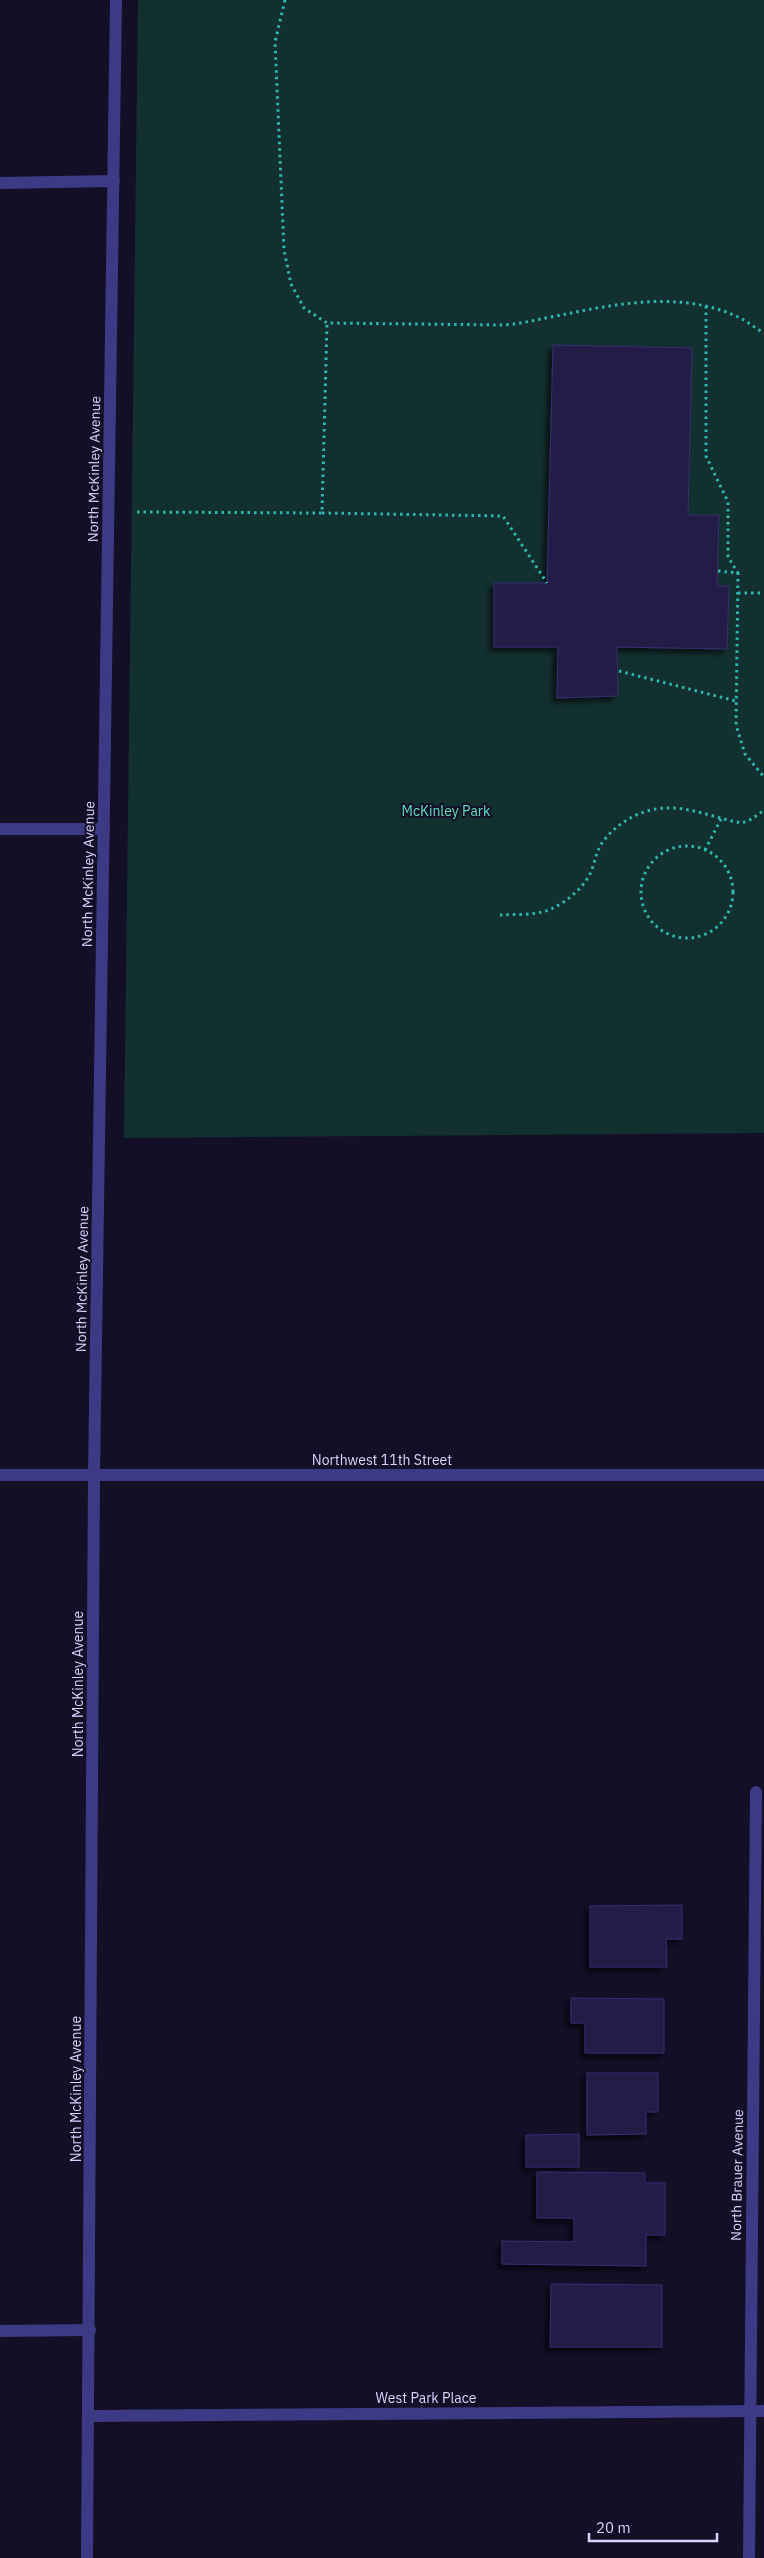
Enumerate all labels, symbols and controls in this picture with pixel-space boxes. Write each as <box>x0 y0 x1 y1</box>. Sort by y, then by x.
street label: North McKinley Avenue <box>84 395 104 542</box>
street label: North McKinley Avenue <box>78 800 98 947</box>
park label: McKinley Park <box>402 802 491 820</box>
street label: North McKinley Avenue <box>72 1205 92 1352</box>
street label: Northwest 11th Street <box>312 1451 452 1469</box>
street label: North McKinley Avenue <box>69 1611 87 1757</box>
street label: North McKinley Avenue <box>67 2016 85 2162</box>
street label: North Brauer Avenue <box>727 2109 747 2241</box>
street label: West Park Place <box>376 2389 477 2407</box>
scale bar <box>589 2510 716 2542</box>
text: 20 m <box>596 2518 631 2537</box>

